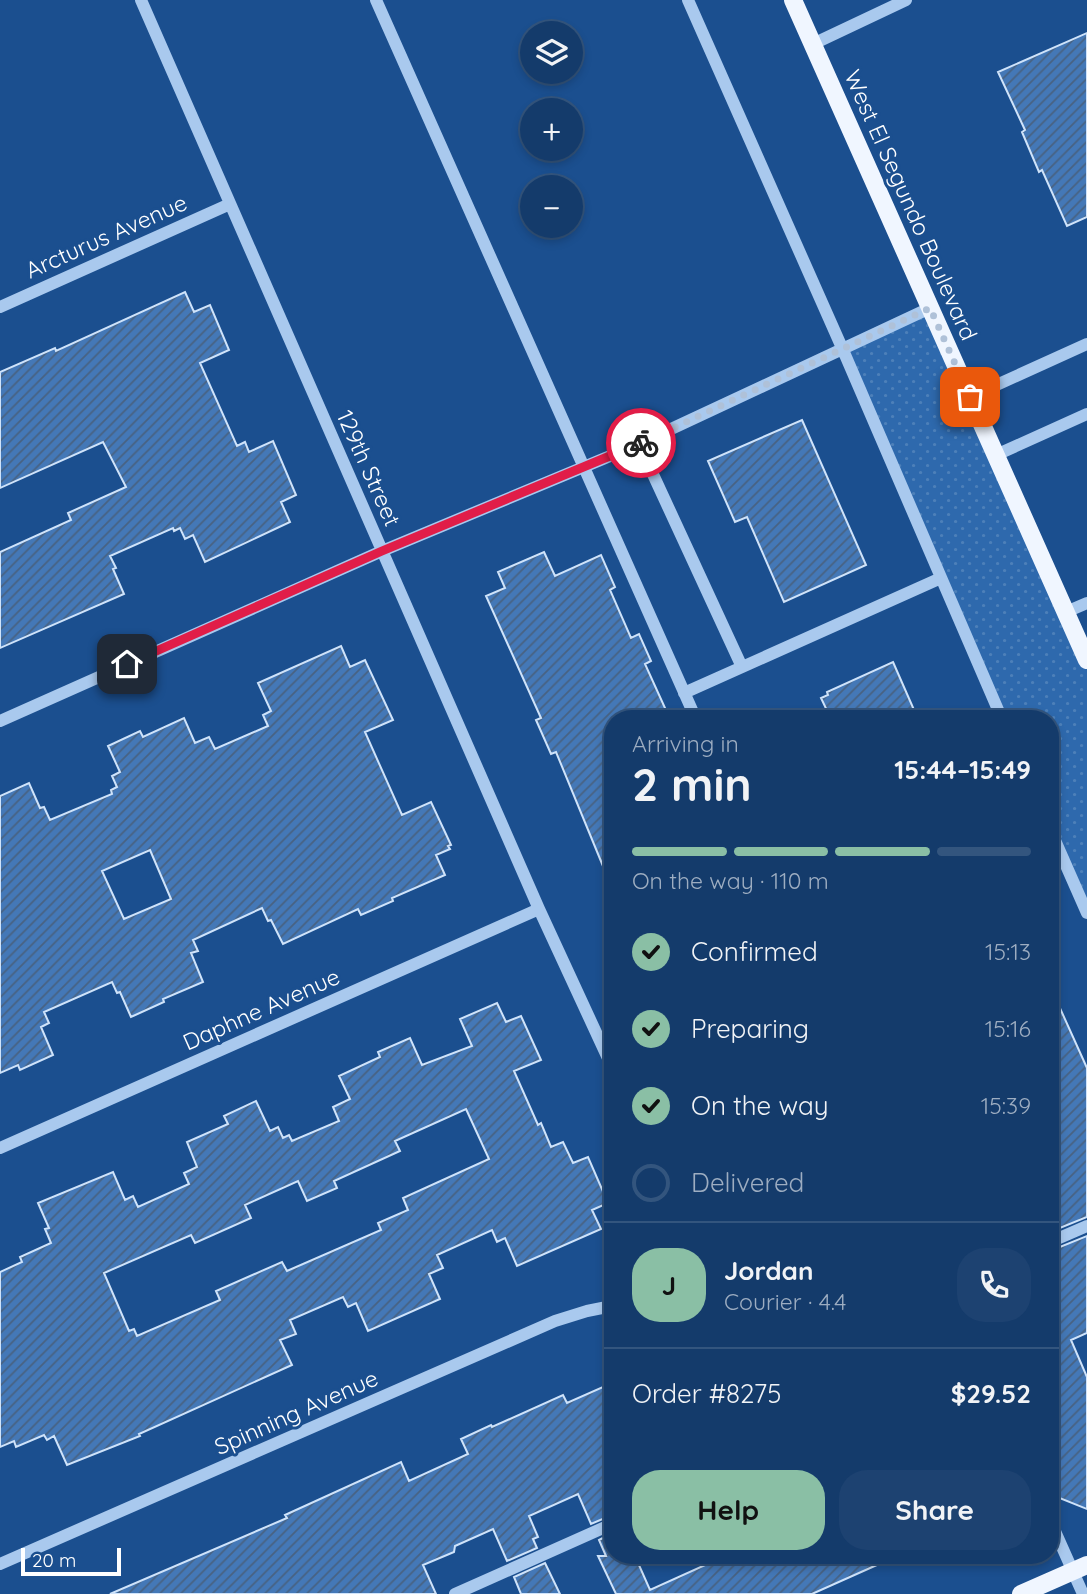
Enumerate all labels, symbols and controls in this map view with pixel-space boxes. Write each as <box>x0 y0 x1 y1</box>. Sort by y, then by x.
map controls <box>520 21 583 238</box>
button: layers <box>520 21 583 84</box>
street label: West El Segundo Boulevard <box>838 65 984 345</box>
button: + <box>520 98 583 161</box>
button: − <box>520 175 583 238</box>
street label: Arcturus Avenue <box>21 187 191 285</box>
pin <box>940 367 1000 427</box>
icon: bag <box>951 378 989 416</box>
street label: 129th Street <box>331 405 408 531</box>
courier <box>606 408 676 478</box>
icon: bike <box>622 424 660 462</box>
pin <box>97 634 157 694</box>
icon: home <box>108 645 146 683</box>
text: Arriving in <box>632 729 739 758</box>
text: 15:44–15:49 <box>894 753 1031 786</box>
text: 2 min <box>632 755 752 813</box>
text: On the way · 110 m <box>632 866 829 895</box>
icon: check <box>632 933 670 971</box>
text: Confirmed <box>691 935 818 968</box>
text: 15:13 <box>985 937 1031 966</box>
street label: Daphne Avenue <box>178 961 344 1057</box>
icon: check <box>632 1010 670 1048</box>
text: Preparing <box>691 1012 809 1045</box>
text: 15:16 <box>985 1014 1031 1043</box>
icon: check <box>632 1087 670 1125</box>
text: On the way <box>691 1089 829 1122</box>
text: 15:39 <box>981 1091 1031 1120</box>
text: Delivered <box>691 1166 804 1199</box>
button: phone <box>957 1248 1031 1322</box>
text: Jordan <box>724 1254 813 1287</box>
text: J <box>662 1269 676 1302</box>
text: Courier · 4.4 <box>724 1287 846 1316</box>
street label: Spinning Avenue <box>210 1363 382 1461</box>
text: Order #8275 <box>632 1377 781 1410</box>
text: $29.52 <box>951 1377 1031 1410</box>
button: Help <box>632 1470 825 1550</box>
button: Share <box>839 1470 1031 1550</box>
scale bar <box>21 1545 121 1577</box>
text: 20 m <box>32 1548 76 1572</box>

